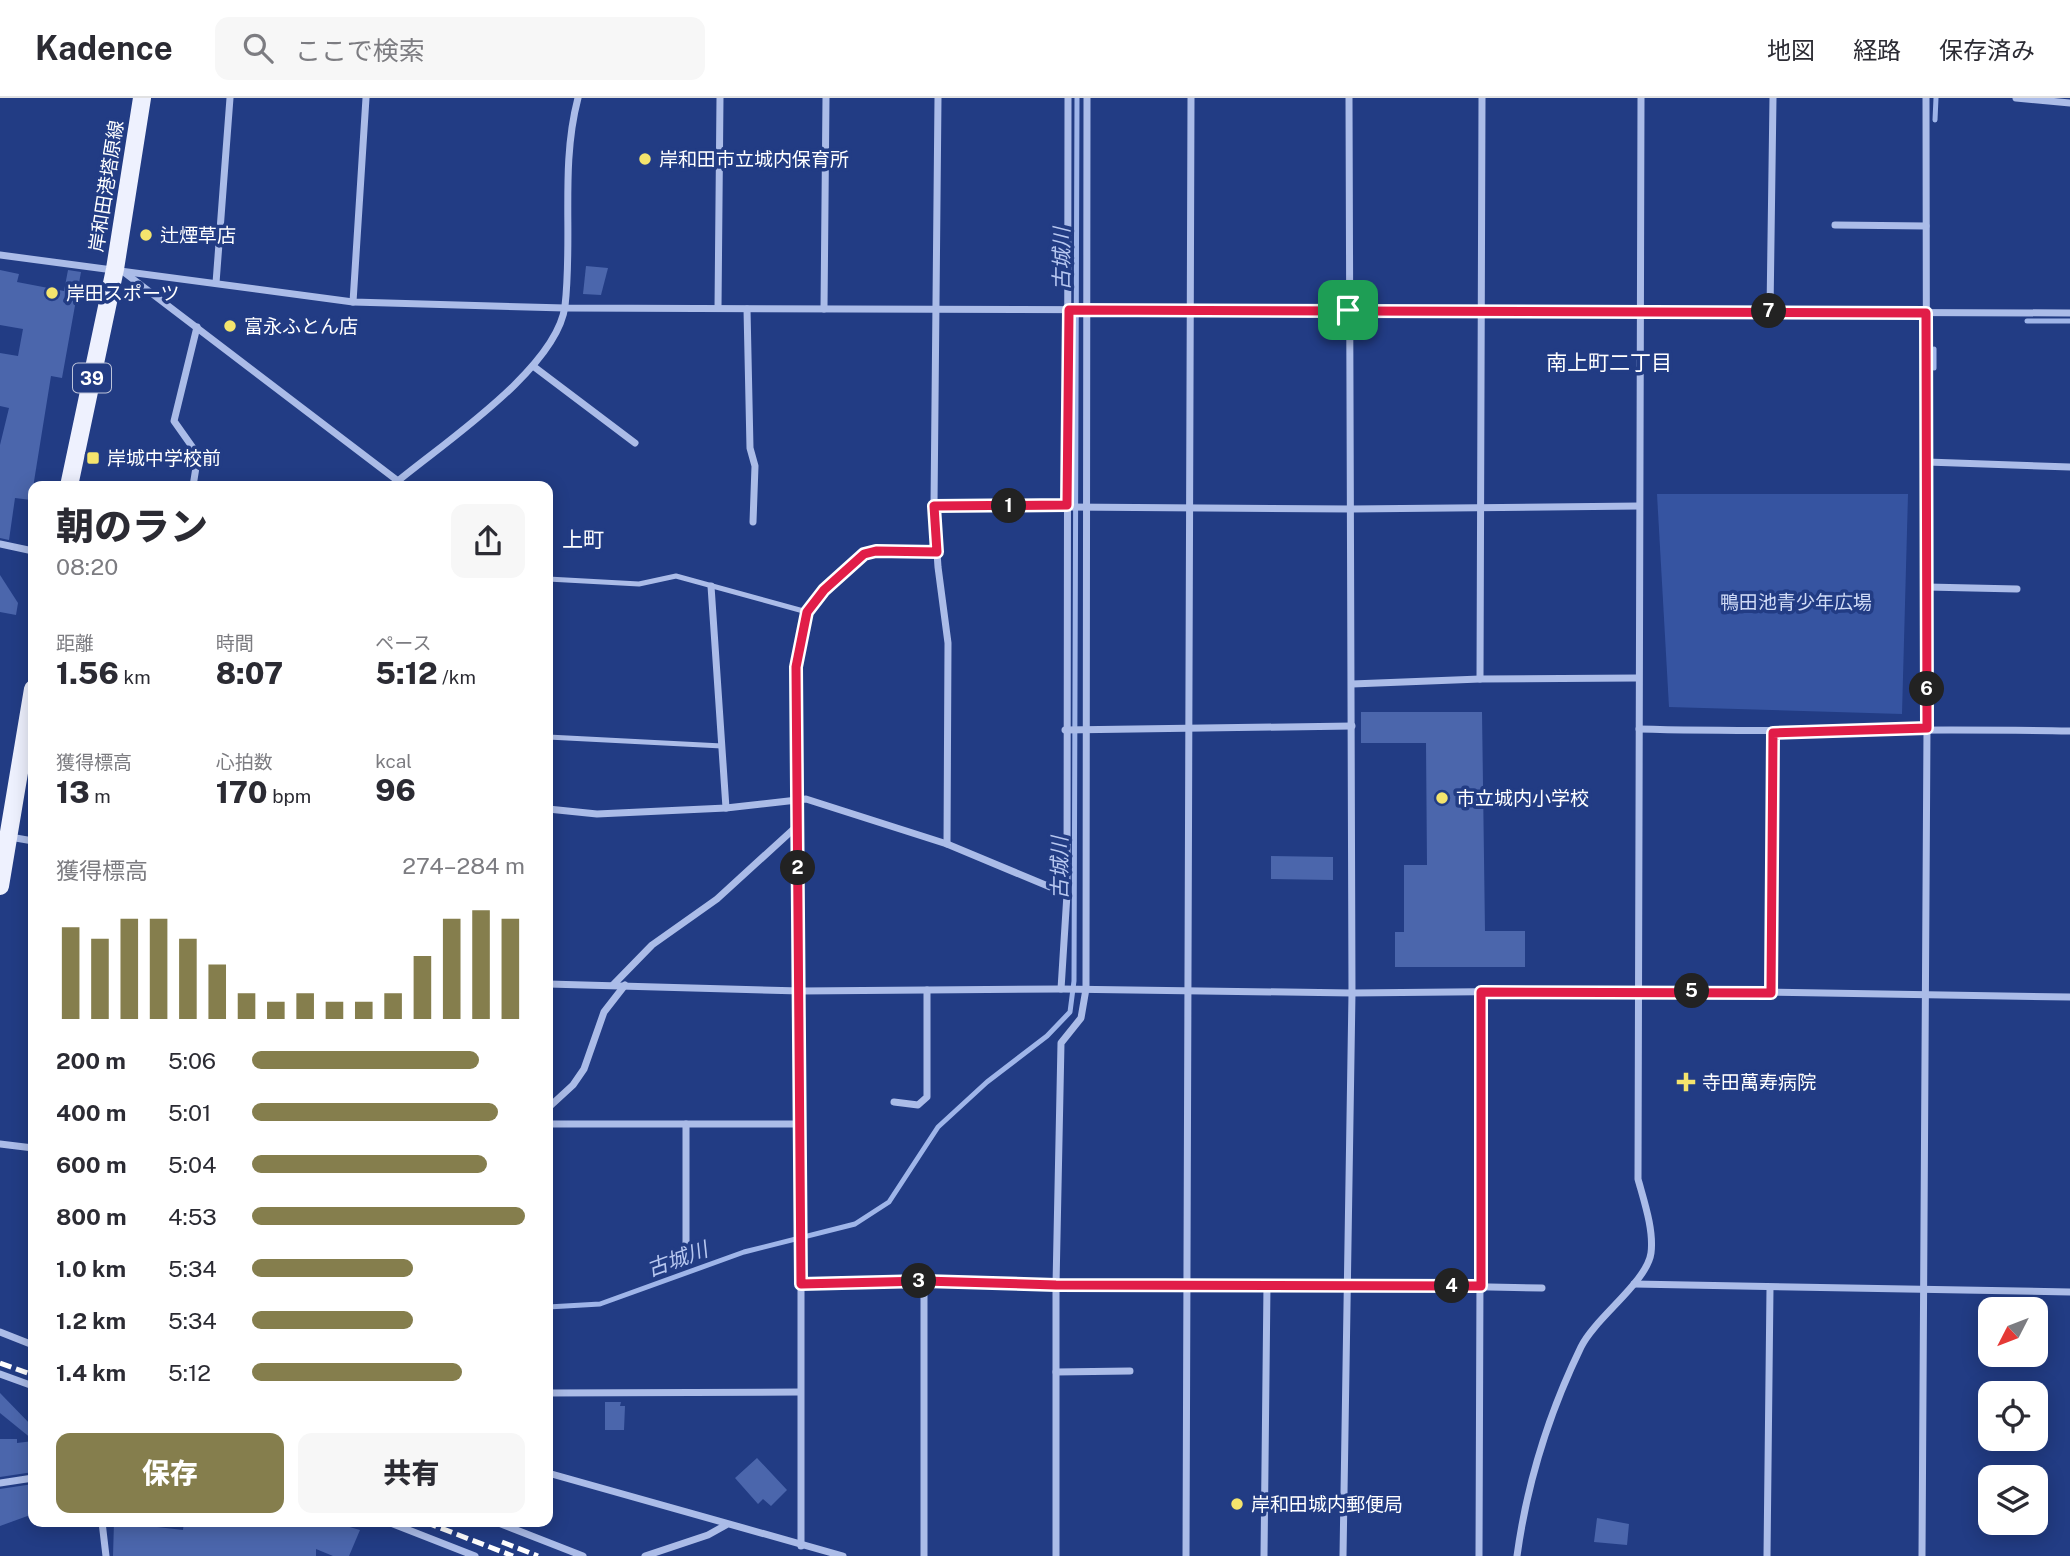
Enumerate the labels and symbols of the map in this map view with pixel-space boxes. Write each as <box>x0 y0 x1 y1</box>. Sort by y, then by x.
street label: 岸和田港塔原線 <box>85 119 127 253</box>
place label: 岸和田市立城内保育所 <box>659 148 849 170</box>
marker: 岸和田市立城内保育所 <box>637 151 653 167</box>
place label: 辻煙草店 <box>160 224 236 246</box>
water label: 古城川 <box>1049 226 1074 291</box>
marker: 辻煙草店 <box>138 227 154 243</box>
pin <box>1318 280 1378 340</box>
place label: 岸田スポーツ <box>66 282 180 304</box>
marker: 岸田スポーツ <box>44 285 60 301</box>
pin: 7 <box>1752 294 1786 328</box>
place label: 富永ふとん店 <box>244 315 358 337</box>
marker: 富永ふとん店 <box>222 318 238 334</box>
district label: 南上町二丁目 <box>1546 350 1672 375</box>
road number: 39 <box>73 364 111 392</box>
place label: 岸城中学校前 <box>107 447 221 469</box>
marker: 岸城中学校前 <box>85 450 101 466</box>
pin: 1 <box>992 488 1026 524</box>
district label: 上町 <box>562 527 604 552</box>
park label: 鴨田池青少年広場 <box>1720 591 1872 613</box>
pin: 6 <box>1910 672 1944 706</box>
place label: 市立城内小学校 <box>1456 787 1589 809</box>
marker: 市立城内小学校 <box>1434 790 1450 806</box>
water label: 古城川 <box>1047 835 1072 900</box>
pin: 2 <box>780 850 816 886</box>
pin: 5 <box>1674 974 1710 1008</box>
place label: 寺田萬寿病院 <box>1702 1071 1816 1093</box>
marker: 寺田萬寿病院 <box>1676 1072 1696 1092</box>
water label: 古城川 <box>643 1236 713 1282</box>
pin: 3 <box>902 1264 936 1298</box>
pin: 4 <box>1434 1268 1470 1304</box>
north arrow <box>1978 1297 2048 1367</box>
place label: 岸和田城内郵便局 <box>1251 1493 1403 1515</box>
marker: 岸和田城内郵便局 <box>1229 1496 1245 1512</box>

